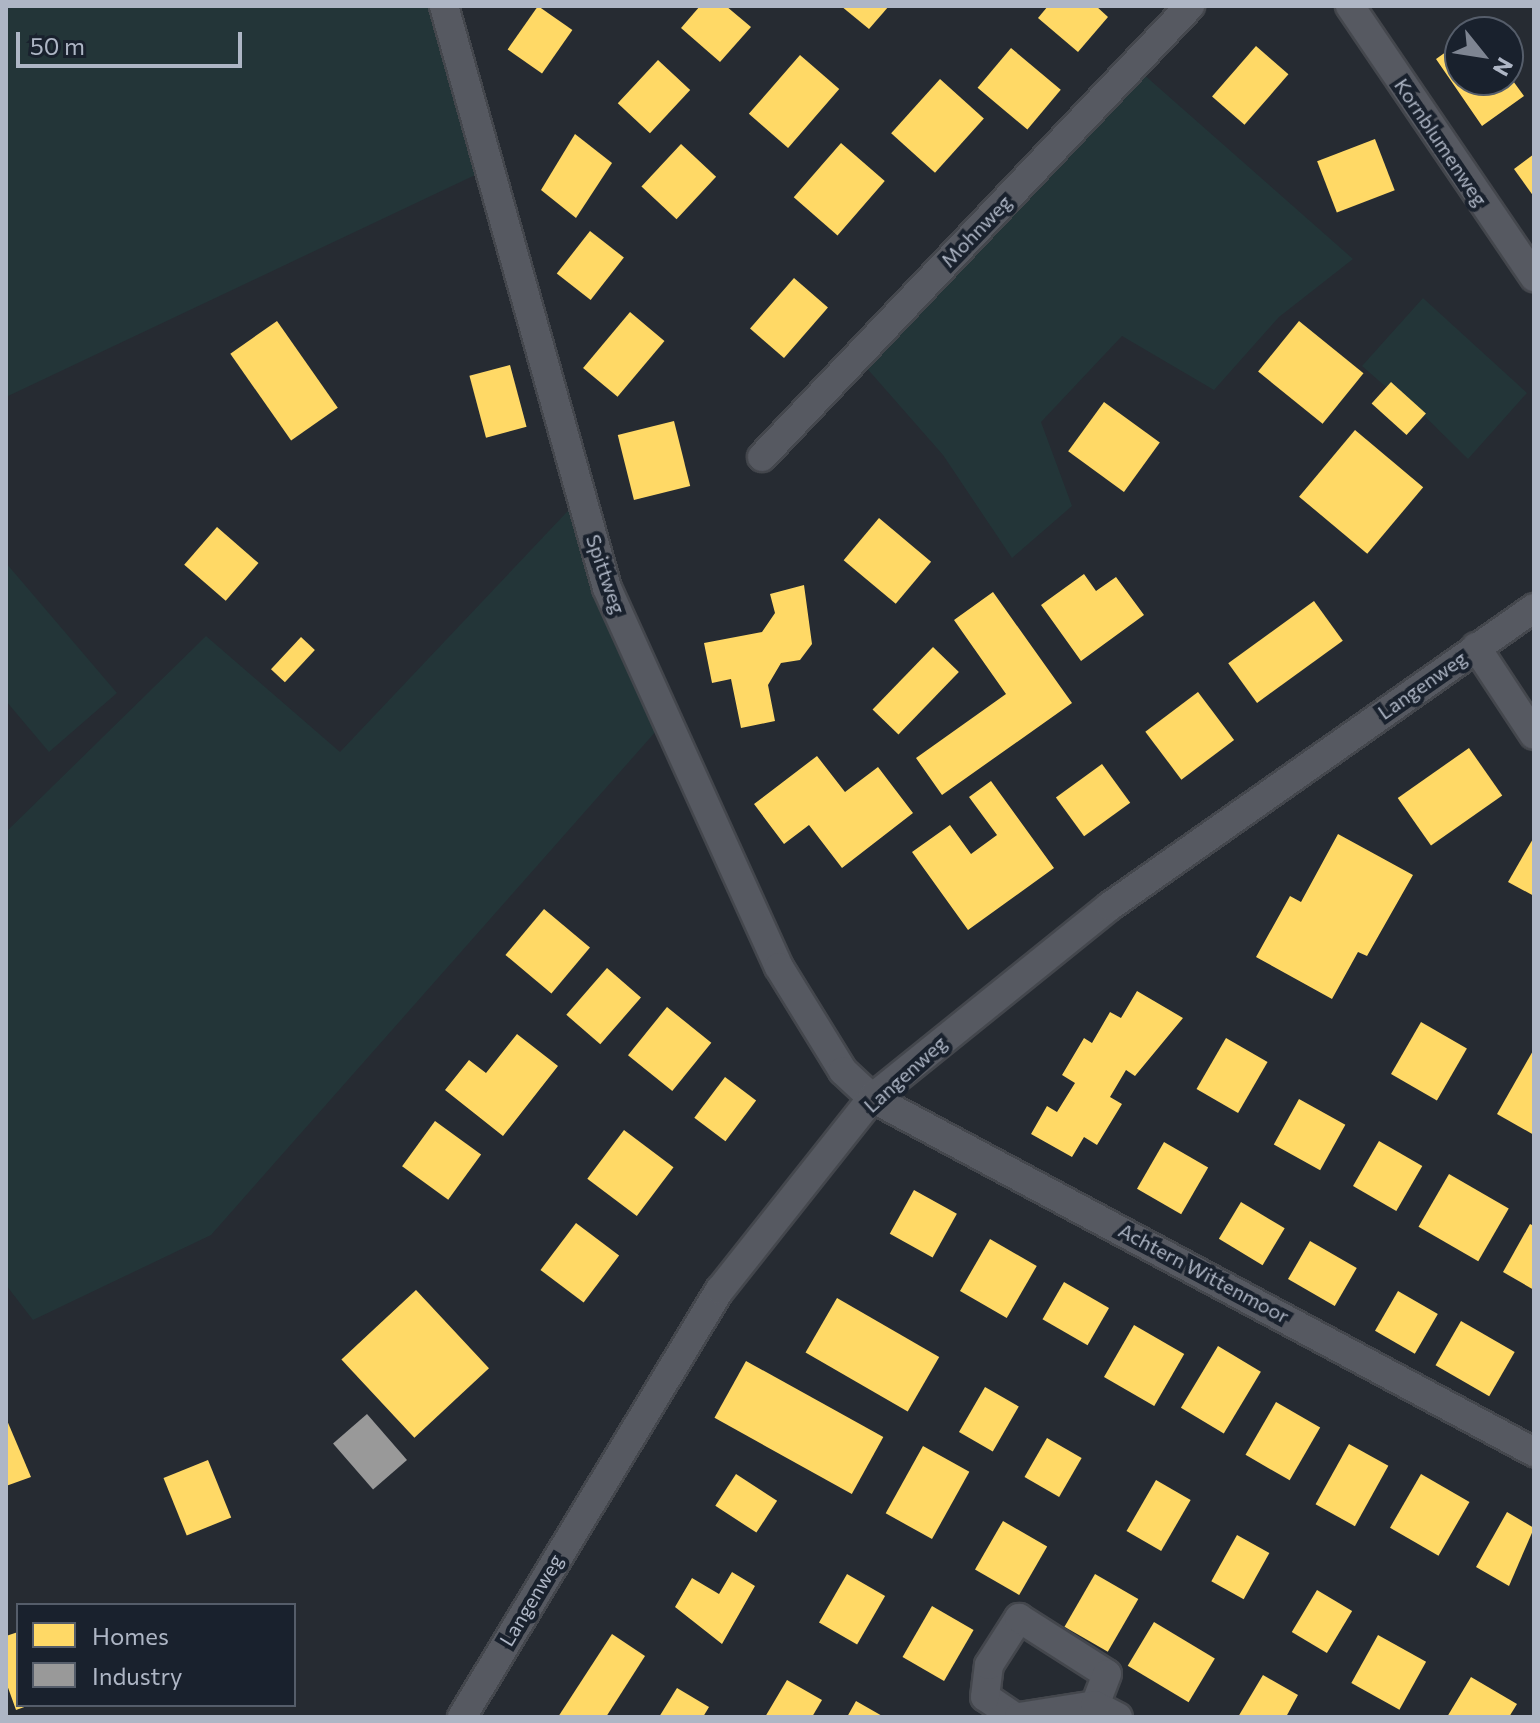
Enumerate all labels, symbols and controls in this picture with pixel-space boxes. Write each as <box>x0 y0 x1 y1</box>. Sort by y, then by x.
scale bar <box>20 16 246 66</box>
north arrow <box>1444 16 1524 96</box>
text: 50 m <box>30 31 85 60</box>
text: N <box>1488 53 1519 81</box>
street label: Kornblumenweg <box>1390 74 1492 210</box>
street label: Mohnweg <box>936 190 1016 272</box>
street label: Spittweg <box>581 531 631 617</box>
street label: Langenweg <box>1373 646 1471 724</box>
street label: Langenweg <box>859 1031 951 1117</box>
street label: Achtern Wittenmoor <box>1115 1218 1293 1328</box>
street label: Langenweg <box>494 1550 568 1650</box>
legend <box>16 1603 296 1707</box>
text: Homes <box>92 1621 169 1650</box>
text: Industry <box>92 1661 182 1690</box>

